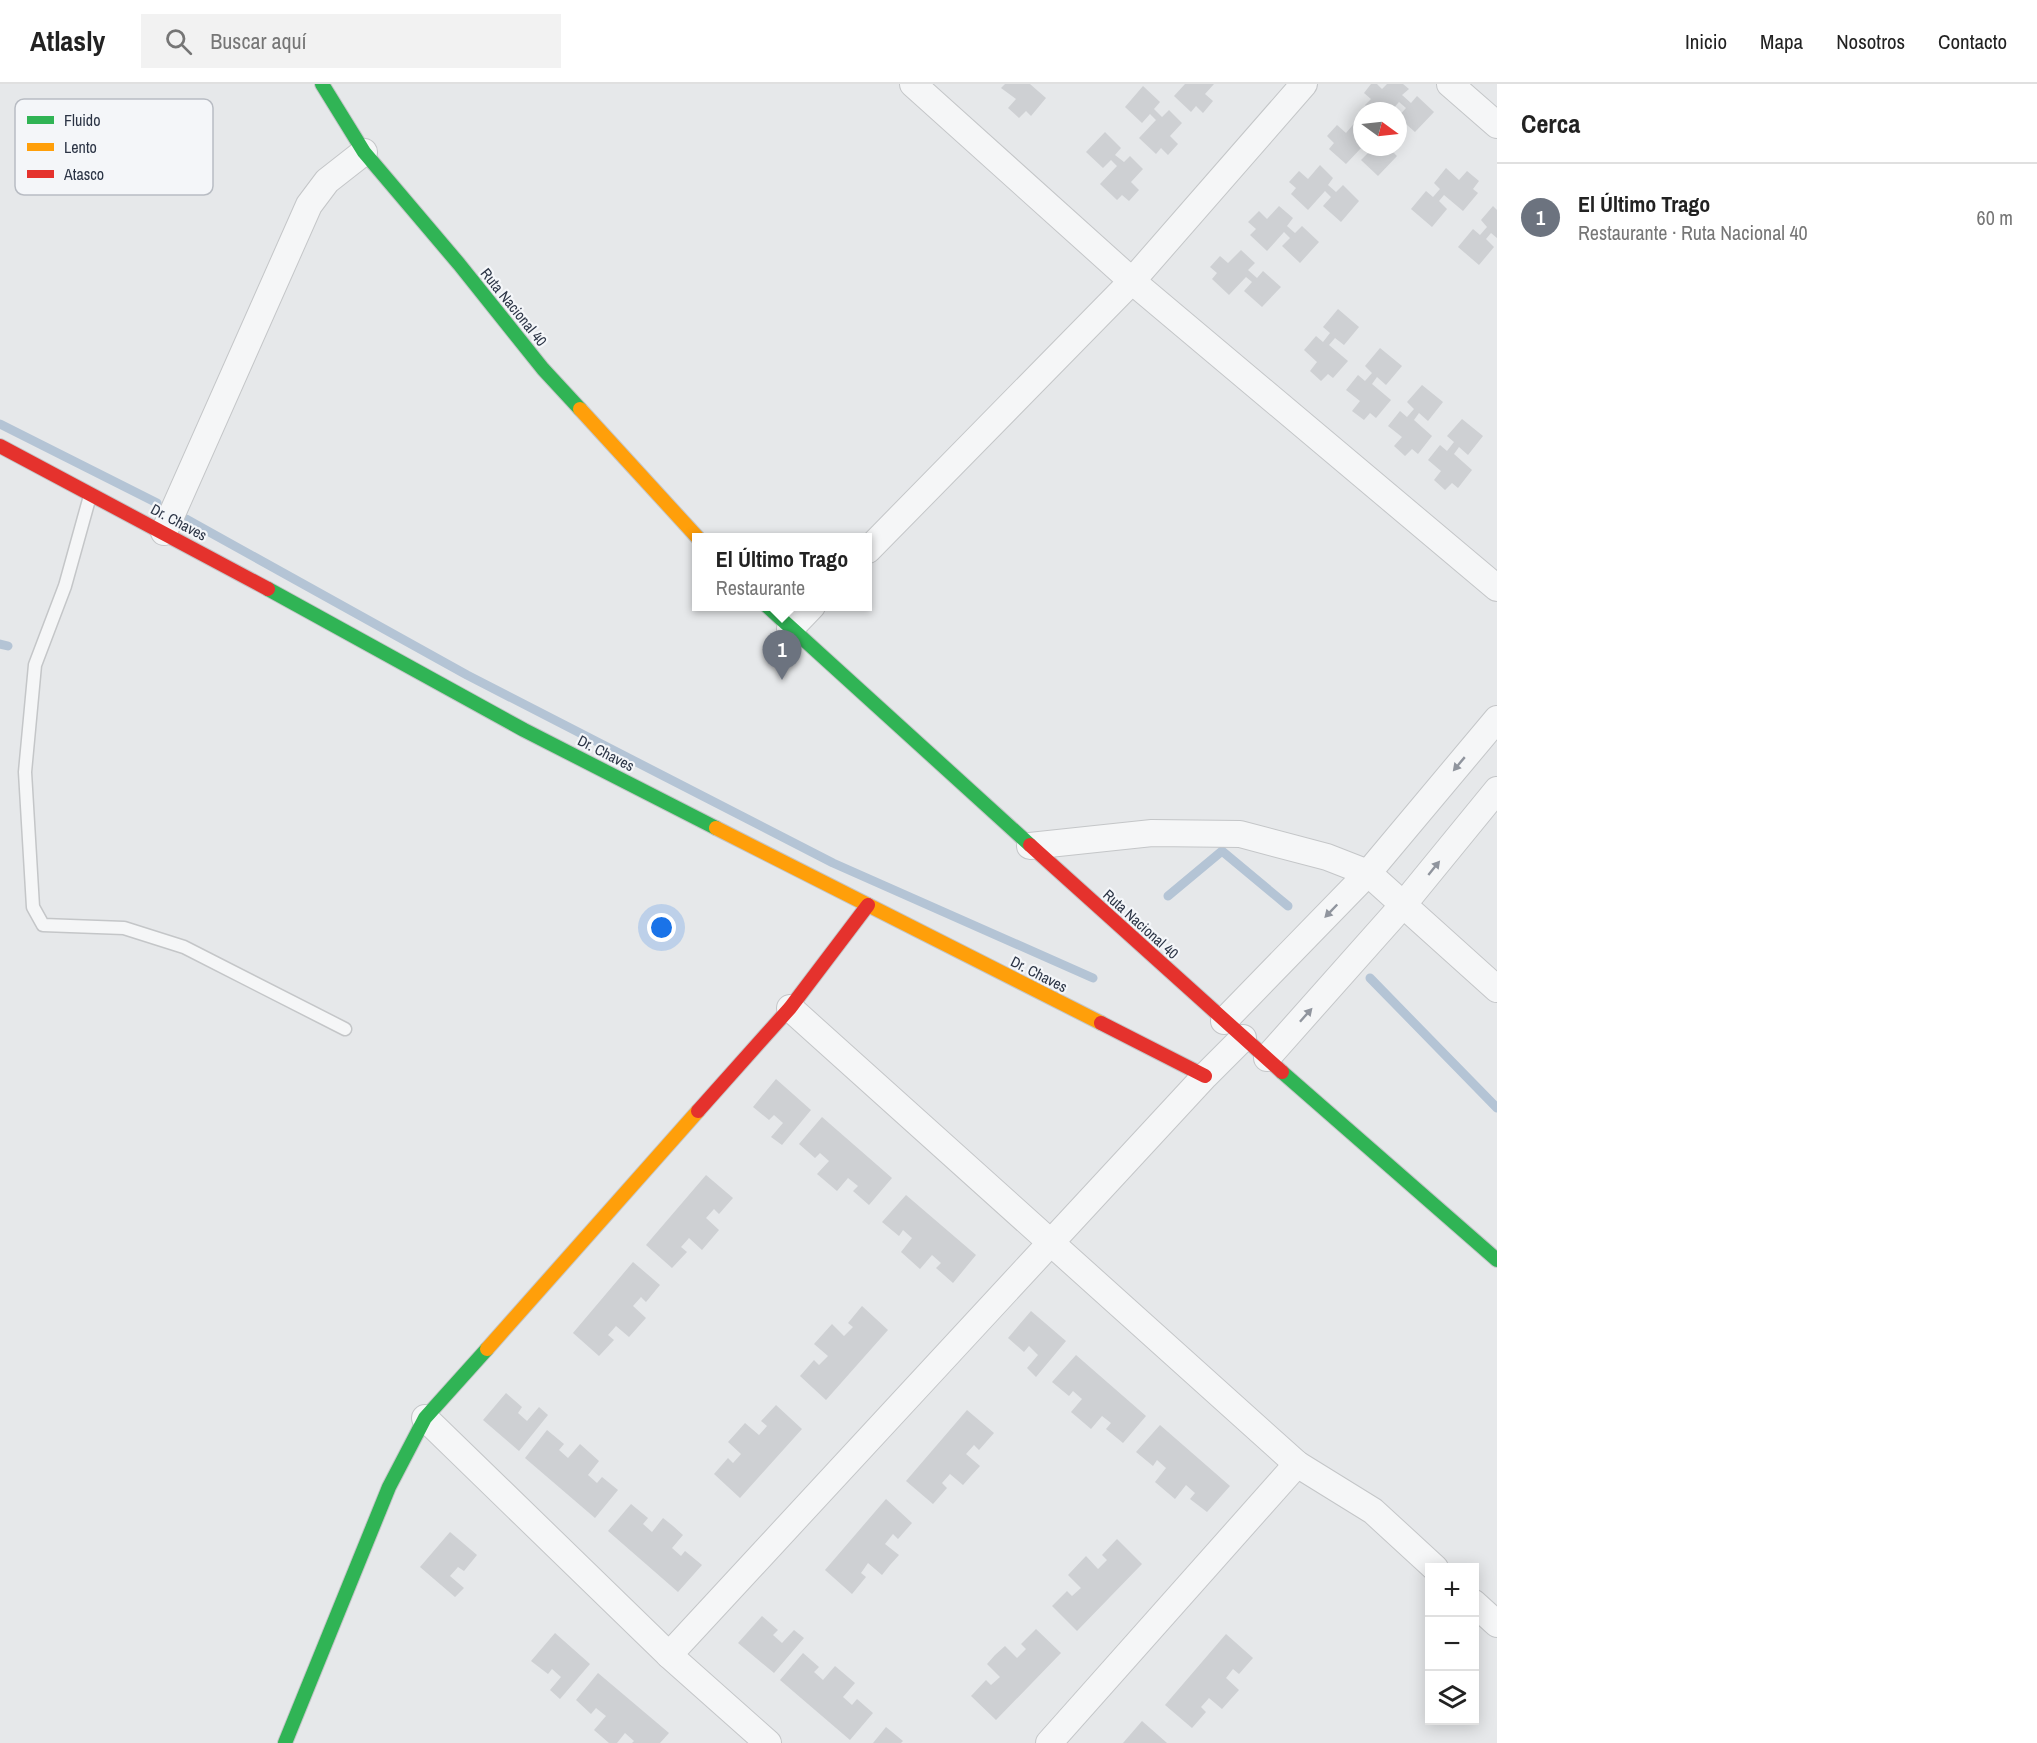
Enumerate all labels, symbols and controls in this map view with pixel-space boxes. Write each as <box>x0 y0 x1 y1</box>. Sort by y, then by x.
search box <box>141 14 561 68</box>
text: Atlasly <box>30 22 105 60</box>
icon: search <box>162 25 195 58</box>
text: Buscar aquí <box>210 26 307 56</box>
text: Inicio <box>1685 27 1727 56</box>
text: Mapa <box>1760 27 1803 56</box>
text: Nosotros <box>1836 27 1905 56</box>
text: Contacto <box>1938 27 2007 56</box>
legend <box>15 99 213 195</box>
north arrow <box>1353 102 1407 156</box>
text: Cerca <box>1521 106 1580 141</box>
text: Fluido <box>64 109 100 131</box>
text: Lento <box>64 136 97 158</box>
text: Atasco <box>63 163 104 185</box>
text: El Último Trago <box>1578 189 1710 219</box>
text: 1 <box>1536 204 1545 231</box>
text: 60 m <box>1977 204 2013 231</box>
text: Restaurante · Ruta Nacional 40 <box>1578 219 1808 246</box>
street label: Ruta Nacional 40 <box>476 263 552 351</box>
street label: Dr. Chaves <box>147 498 211 546</box>
popup <box>692 533 872 611</box>
text: El Último Trago <box>716 544 848 574</box>
text: Restaurante <box>716 574 805 601</box>
pin: 1 <box>762 630 802 680</box>
street label: Dr. Chaves <box>574 730 638 776</box>
one-way arrow <box>1453 756 1466 772</box>
one-way arrow <box>1427 860 1440 876</box>
street label: Ruta Nacional 40 <box>1099 884 1183 964</box>
one-way arrow <box>1324 903 1338 918</box>
your location <box>647 913 676 942</box>
street label: Dr. Chaves <box>1007 951 1071 997</box>
one-way arrow <box>1299 1008 1312 1023</box>
map controls <box>1425 1563 1479 1725</box>
button: + <box>1425 1563 1479 1617</box>
button: − <box>1425 1617 1479 1671</box>
button: layers <box>1425 1671 1479 1725</box>

